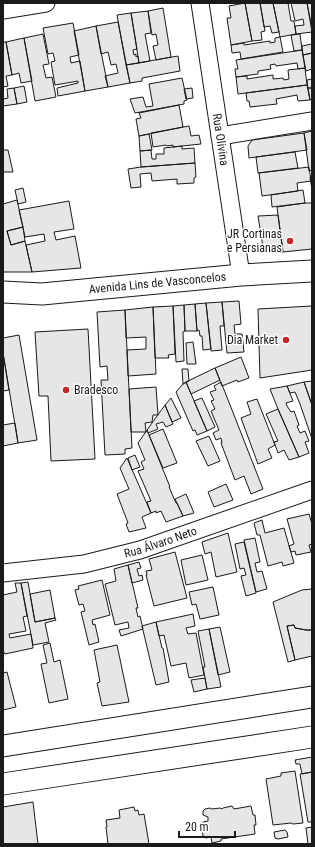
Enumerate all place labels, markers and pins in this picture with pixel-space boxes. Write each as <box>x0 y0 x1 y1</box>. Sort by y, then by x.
place label: JR Cortinas e Persianas <box>227 227 282 255</box>
marker: JR Cortinas e Persianas <box>285 236 295 246</box>
place label: Dia Market <box>227 333 278 347</box>
marker: Dia Market <box>281 335 291 345</box>
place label: Bradesco <box>74 383 118 397</box>
marker: Bradesco <box>61 385 71 395</box>

